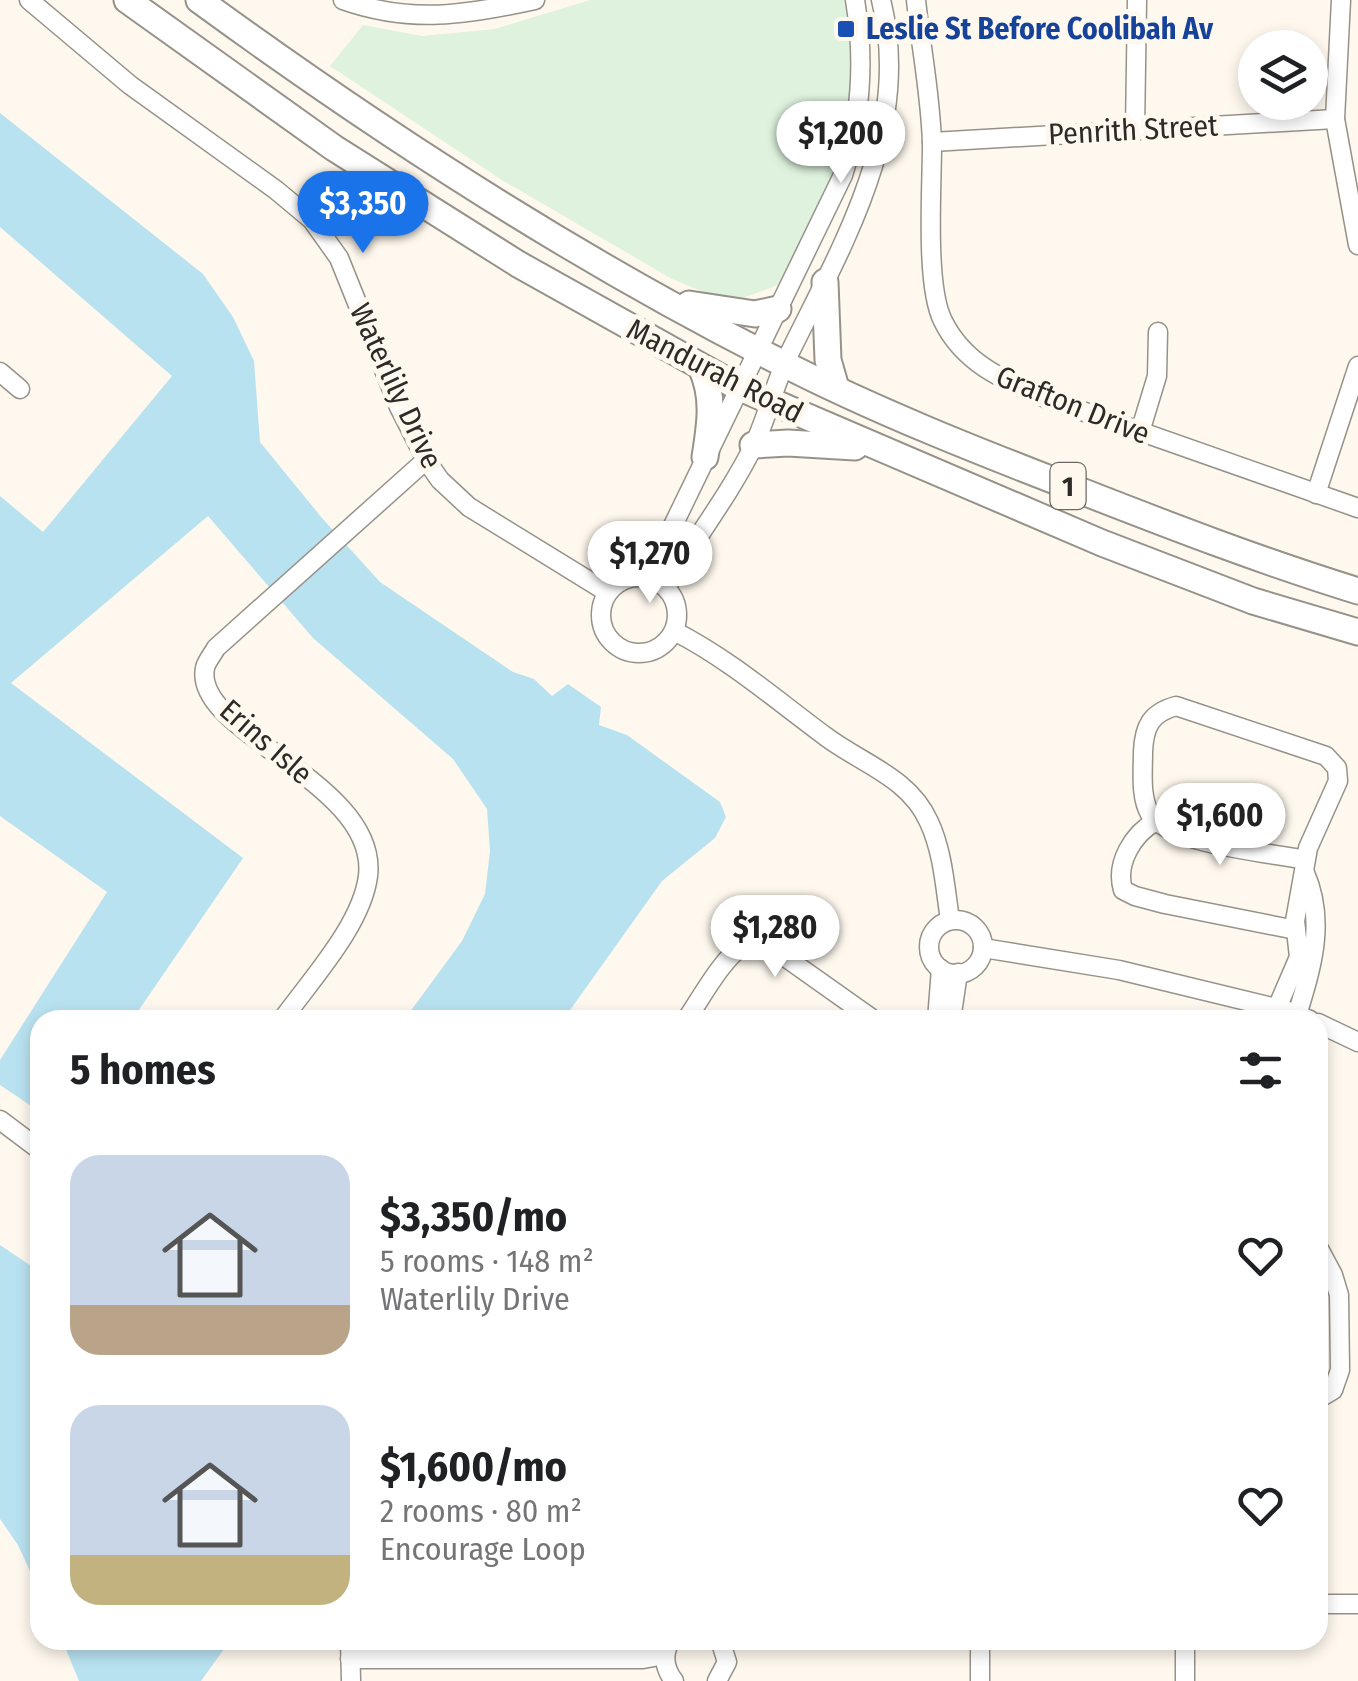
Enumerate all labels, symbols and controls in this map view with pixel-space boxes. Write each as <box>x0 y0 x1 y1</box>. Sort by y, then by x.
place label: Leslie St Before Coolibah Av <box>866 11 1214 47</box>
marker: Leslie St Before Coolibah Av <box>835 18 857 40</box>
map controls <box>1238 30 1328 120</box>
button: layers <box>1238 30 1328 120</box>
pin: $1,200 <box>760 101 922 186</box>
street label: Penrith Street <box>1047 108 1219 152</box>
text: $1,200 <box>798 114 884 152</box>
pin: $3,350 <box>282 171 444 256</box>
text: $3,350 <box>319 184 407 222</box>
street label: Waterlily Drive <box>342 298 450 474</box>
street label: Mandurah Road <box>621 311 809 431</box>
street label: Grafton Drive <box>991 358 1155 452</box>
road number: 1 <box>1050 463 1086 509</box>
pin: $1,270 <box>569 521 731 606</box>
text: $1,270 <box>609 534 691 572</box>
street label: Erins Isle <box>212 692 320 792</box>
pin: $1,600 <box>1139 783 1301 868</box>
text: $1,600 <box>1177 796 1263 834</box>
pin: $1,280 <box>694 895 856 980</box>
text: $1,280 <box>733 908 817 946</box>
icon: filters <box>1233 1043 1288 1098</box>
text: 5 homes <box>70 1045 216 1095</box>
text: $3,350/mo <box>380 1192 567 1242</box>
icon: home <box>150 1195 270 1315</box>
icon: heart <box>1233 1228 1288 1283</box>
text: 5 rooms · 148 m² <box>380 1242 594 1280</box>
text: Waterlily Drive <box>380 1280 570 1318</box>
text: $1,600/mo <box>380 1442 567 1492</box>
icon: home <box>150 1445 270 1565</box>
icon: heart <box>1233 1478 1288 1533</box>
text: 2 rooms · 80 m² <box>380 1492 582 1530</box>
text: Encourage Loop <box>380 1530 586 1568</box>

